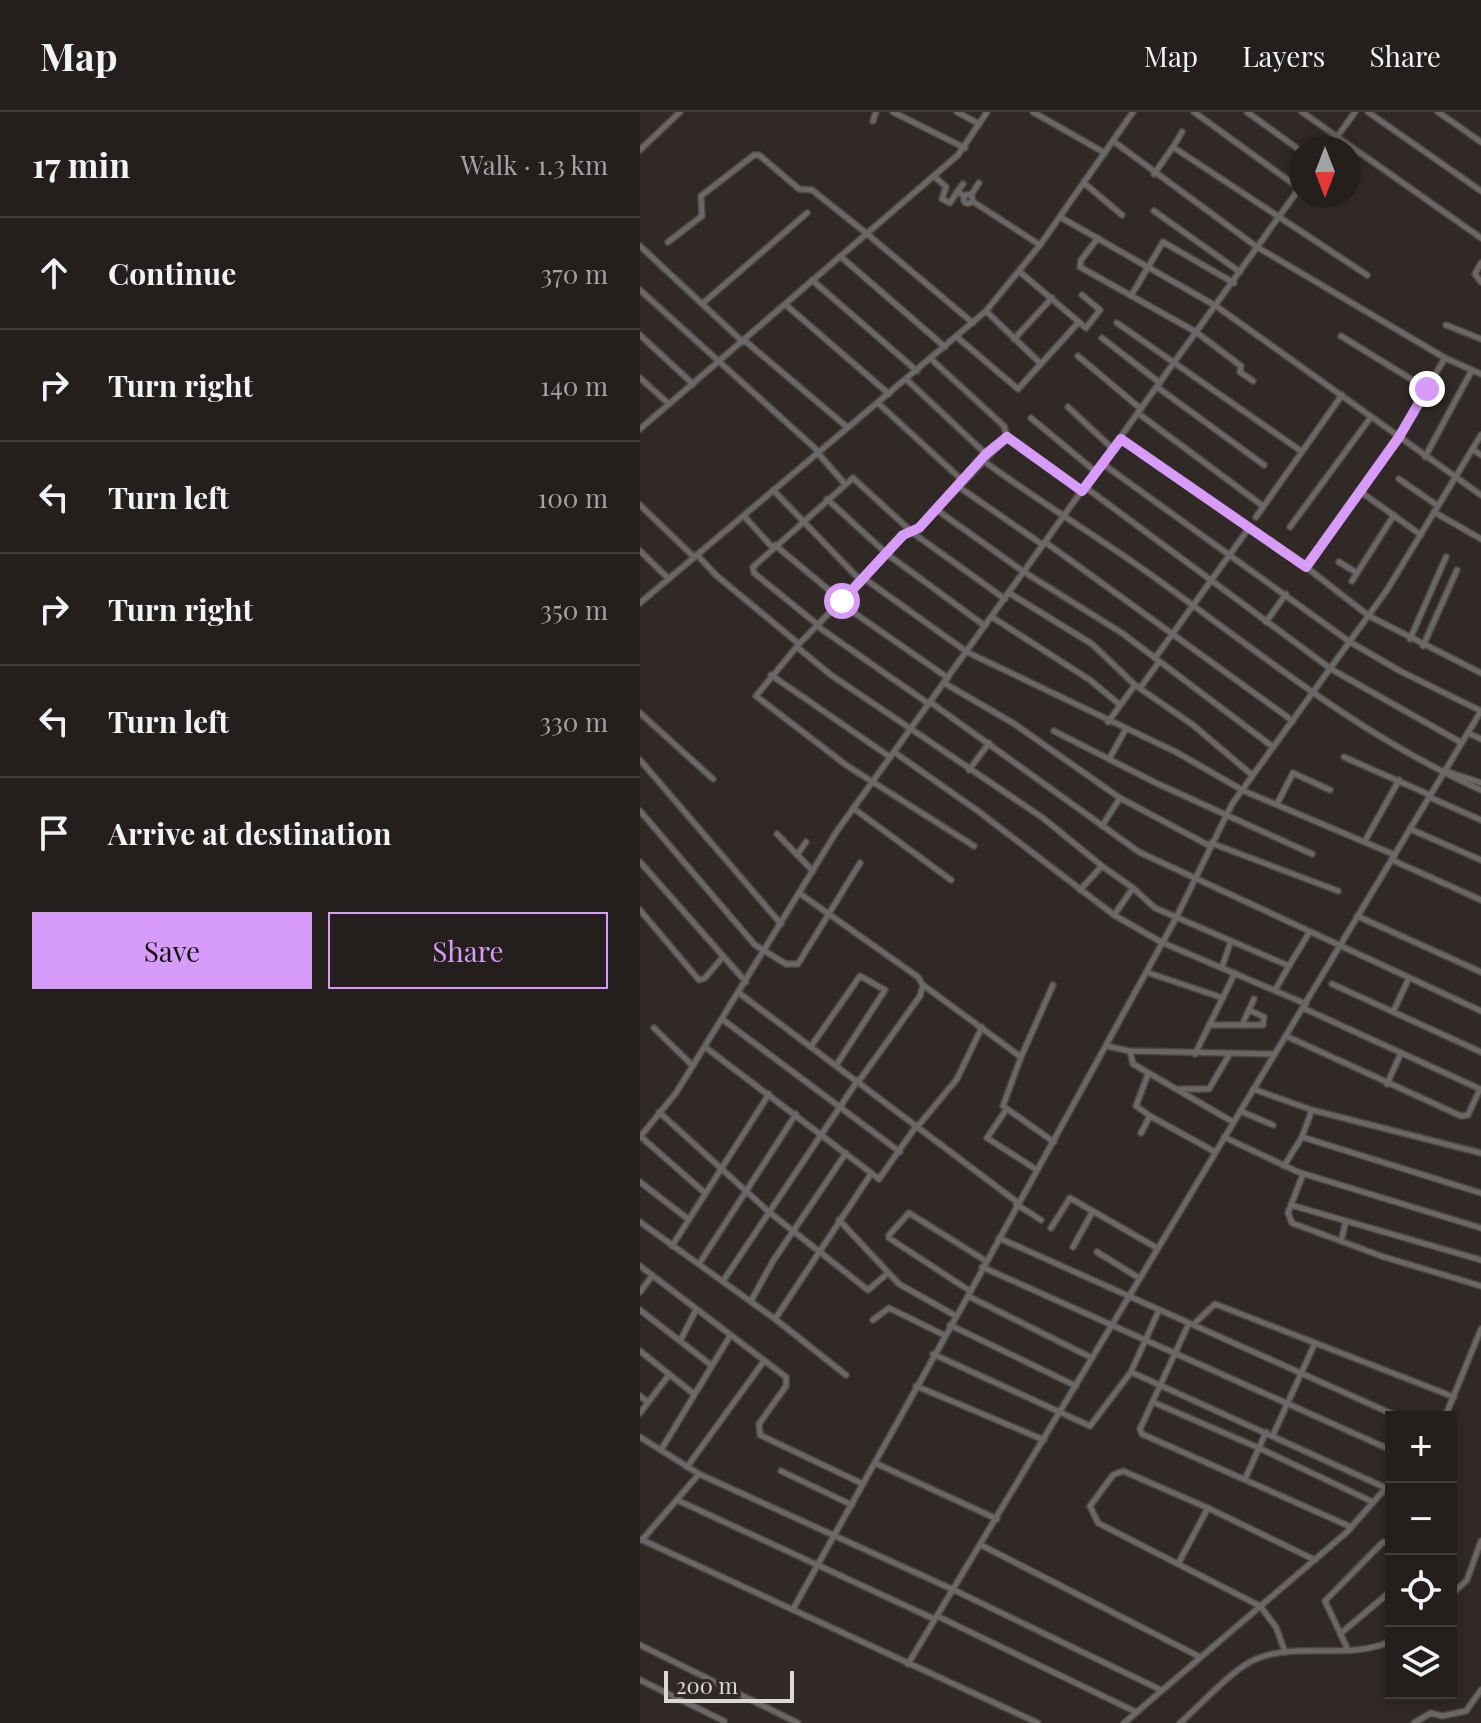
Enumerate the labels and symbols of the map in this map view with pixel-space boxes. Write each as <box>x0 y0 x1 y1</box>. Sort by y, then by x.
north arrow <box>1289 136 1361 208</box>
route end <box>1409 371 1445 407</box>
route start <box>824 583 860 619</box>
scale bar <box>664 1667 794 1703</box>

